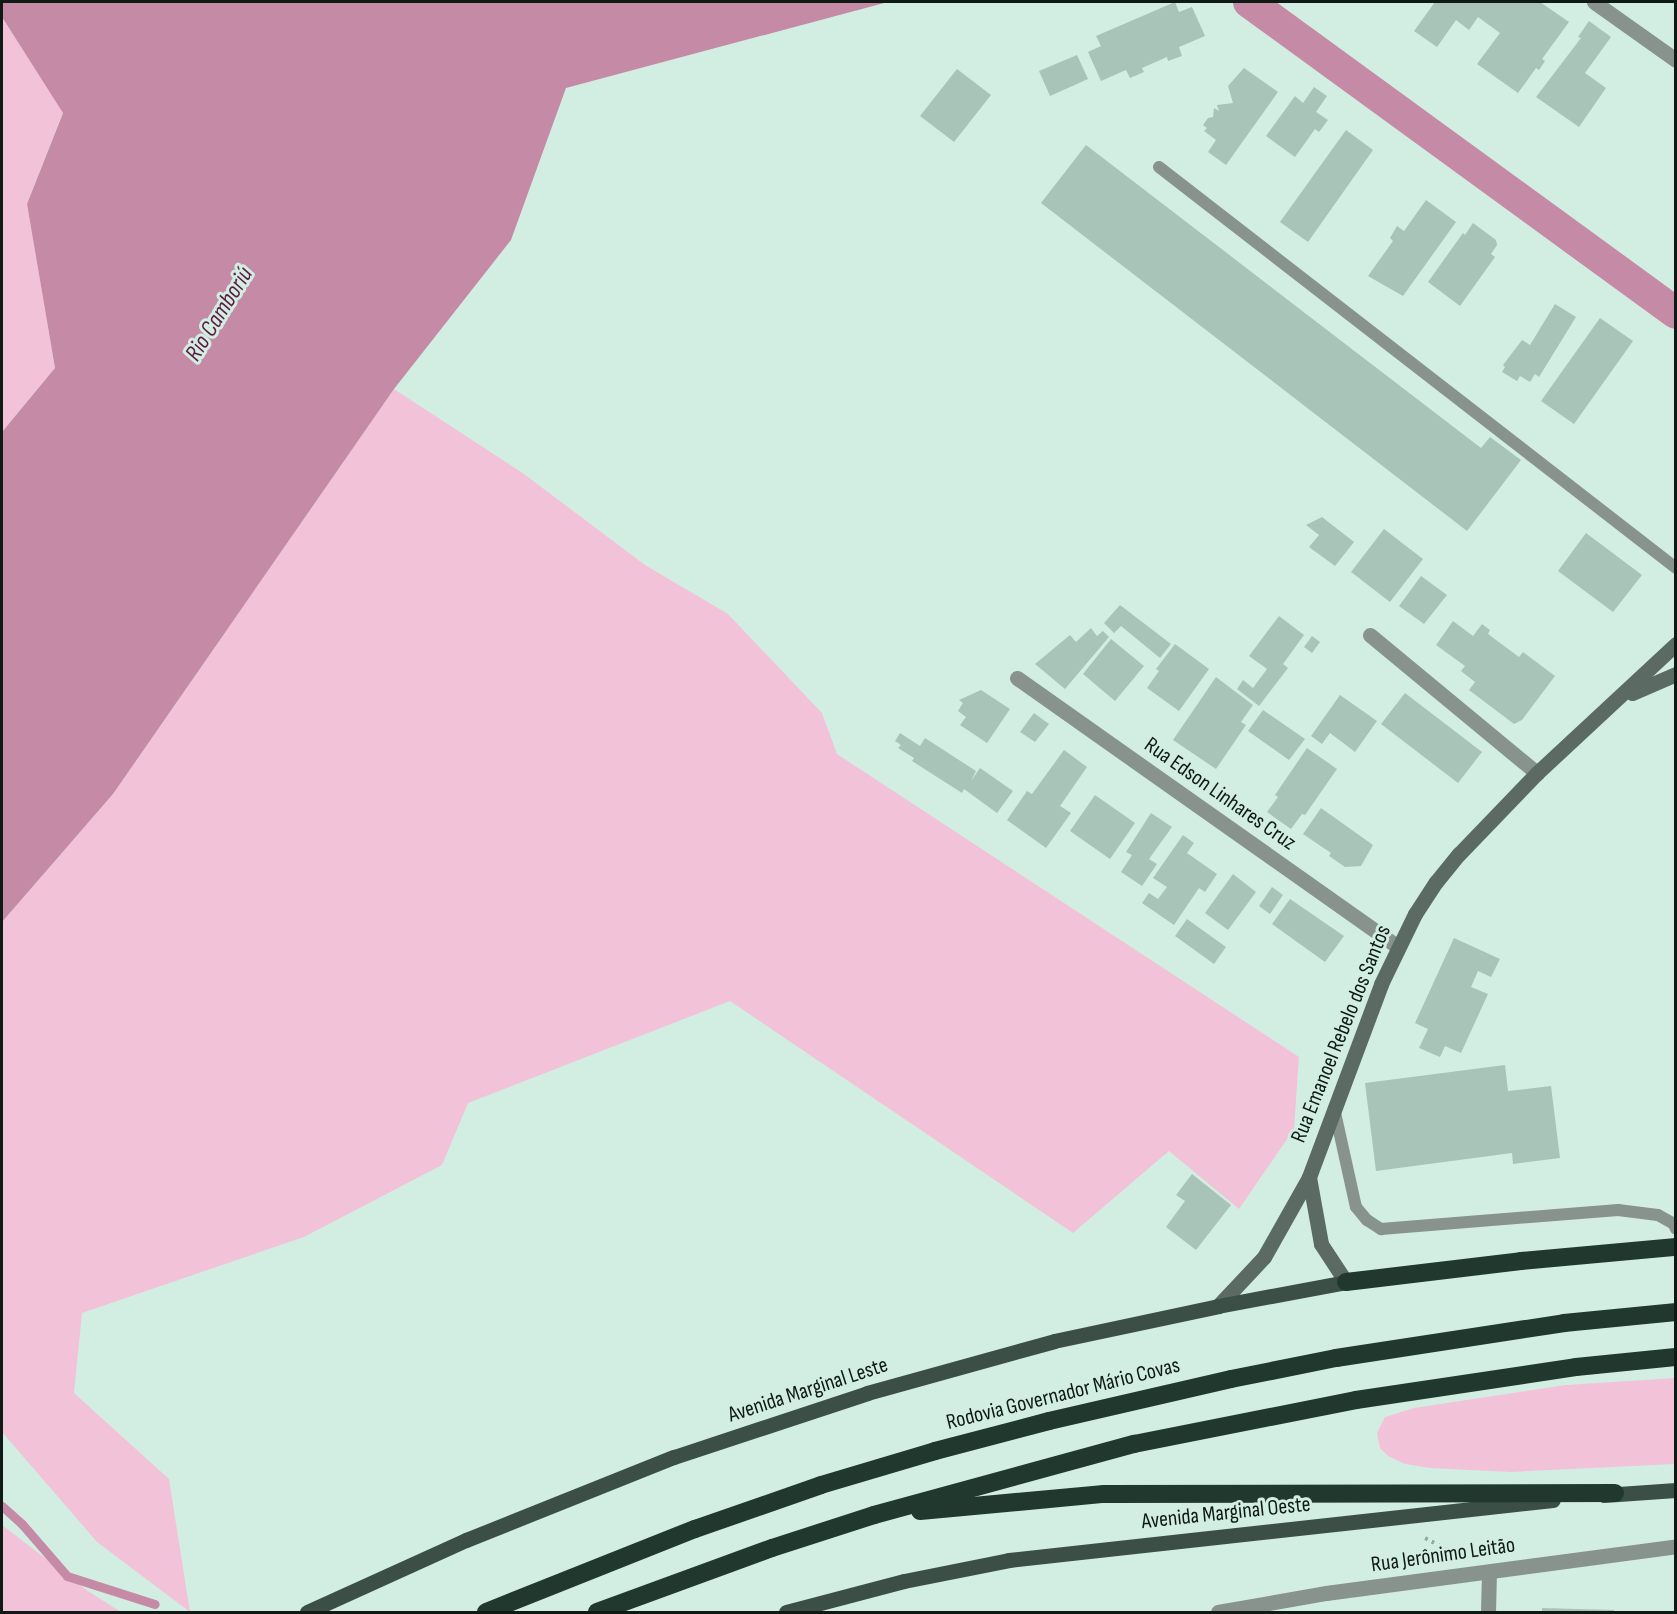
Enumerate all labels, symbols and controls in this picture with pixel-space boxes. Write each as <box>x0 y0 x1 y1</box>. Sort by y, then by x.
water label: Rio Camboriú <box>179 262 259 366</box>
street label: Rua Edson Linhares Cruz <box>1139 732 1301 856</box>
street label: Rua Emanoel Rebelo dos Santos <box>1285 921 1397 1147</box>
street label: Avenida Marginal Leste <box>725 1352 891 1428</box>
street label: Rodovia Governador Mário Covas <box>943 1352 1183 1436</box>
street label: Avenida Marginal Oeste <box>1140 1491 1312 1535</box>
street label: Rua Jerônimo Leitão <box>1369 1532 1517 1578</box>

